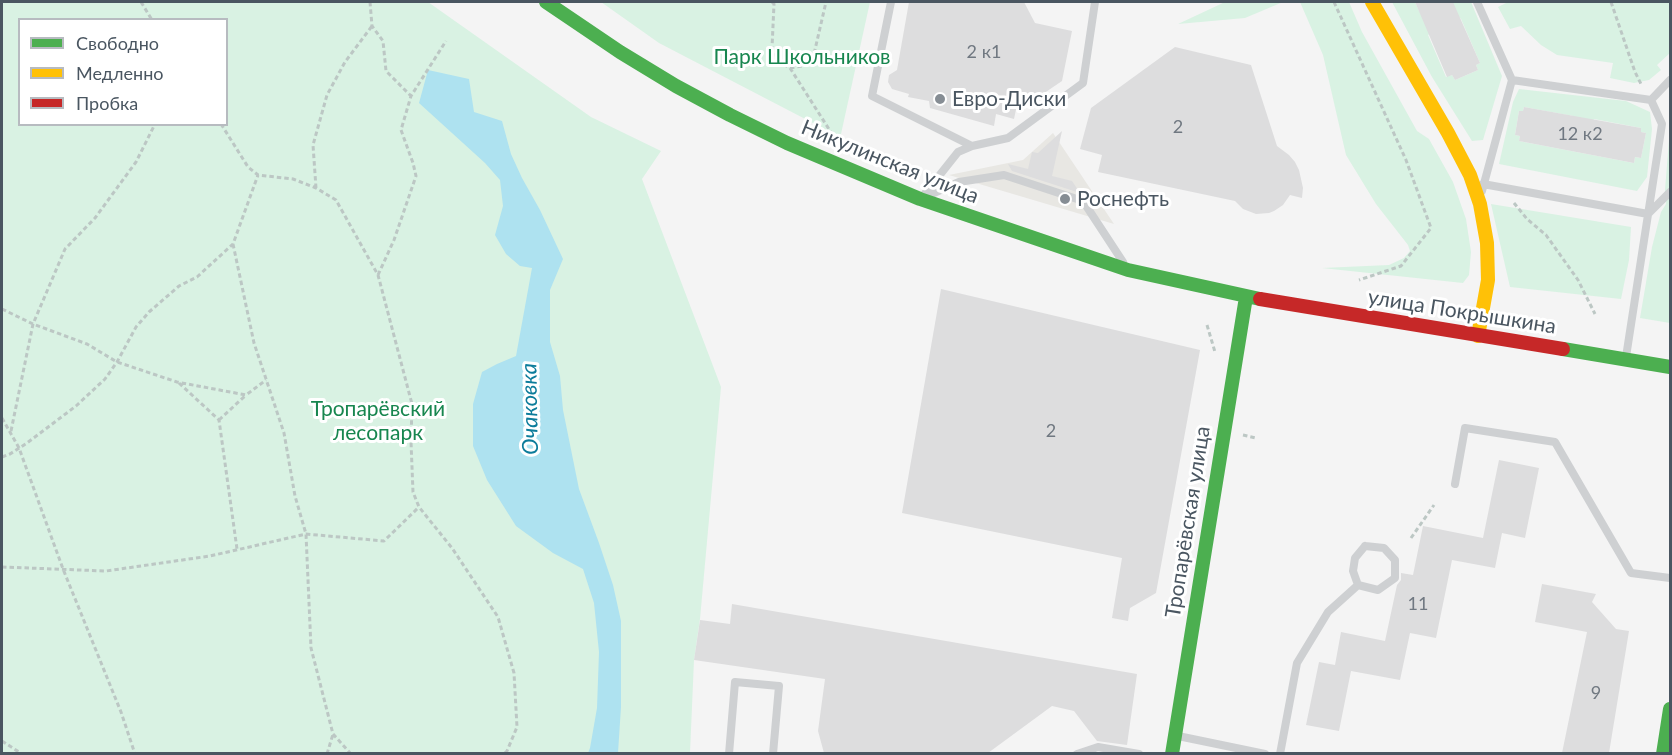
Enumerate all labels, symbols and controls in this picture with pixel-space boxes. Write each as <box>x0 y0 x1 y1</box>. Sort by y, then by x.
legend <box>18 18 228 126</box>
text: Свободно <box>76 32 159 54</box>
house number: 2 к1 <box>967 41 1001 63</box>
park label: Парк Школьников <box>713 44 891 70</box>
text: Медленно <box>76 62 164 84</box>
place label: Евро-Диски <box>952 86 1066 112</box>
text: Пробка <box>76 92 138 114</box>
marker: Евро-Диски <box>933 92 947 106</box>
street label: Никулинская улица <box>798 115 982 209</box>
house number: 2 <box>1173 116 1183 138</box>
house number: 12 к2 <box>1557 123 1603 145</box>
place label: Роснефть <box>1077 186 1169 212</box>
marker: Роснефть <box>1058 192 1072 206</box>
street label: улица Покрышкина <box>1366 285 1558 339</box>
water label: Очаковка <box>516 363 544 455</box>
park label: Тропарёвский лесопарк <box>311 396 445 446</box>
house number: 2 <box>1046 420 1056 442</box>
street label: Тропарёвская улица <box>1160 424 1216 620</box>
house number: 11 <box>1408 593 1428 615</box>
house number: 9 <box>1591 682 1601 704</box>

